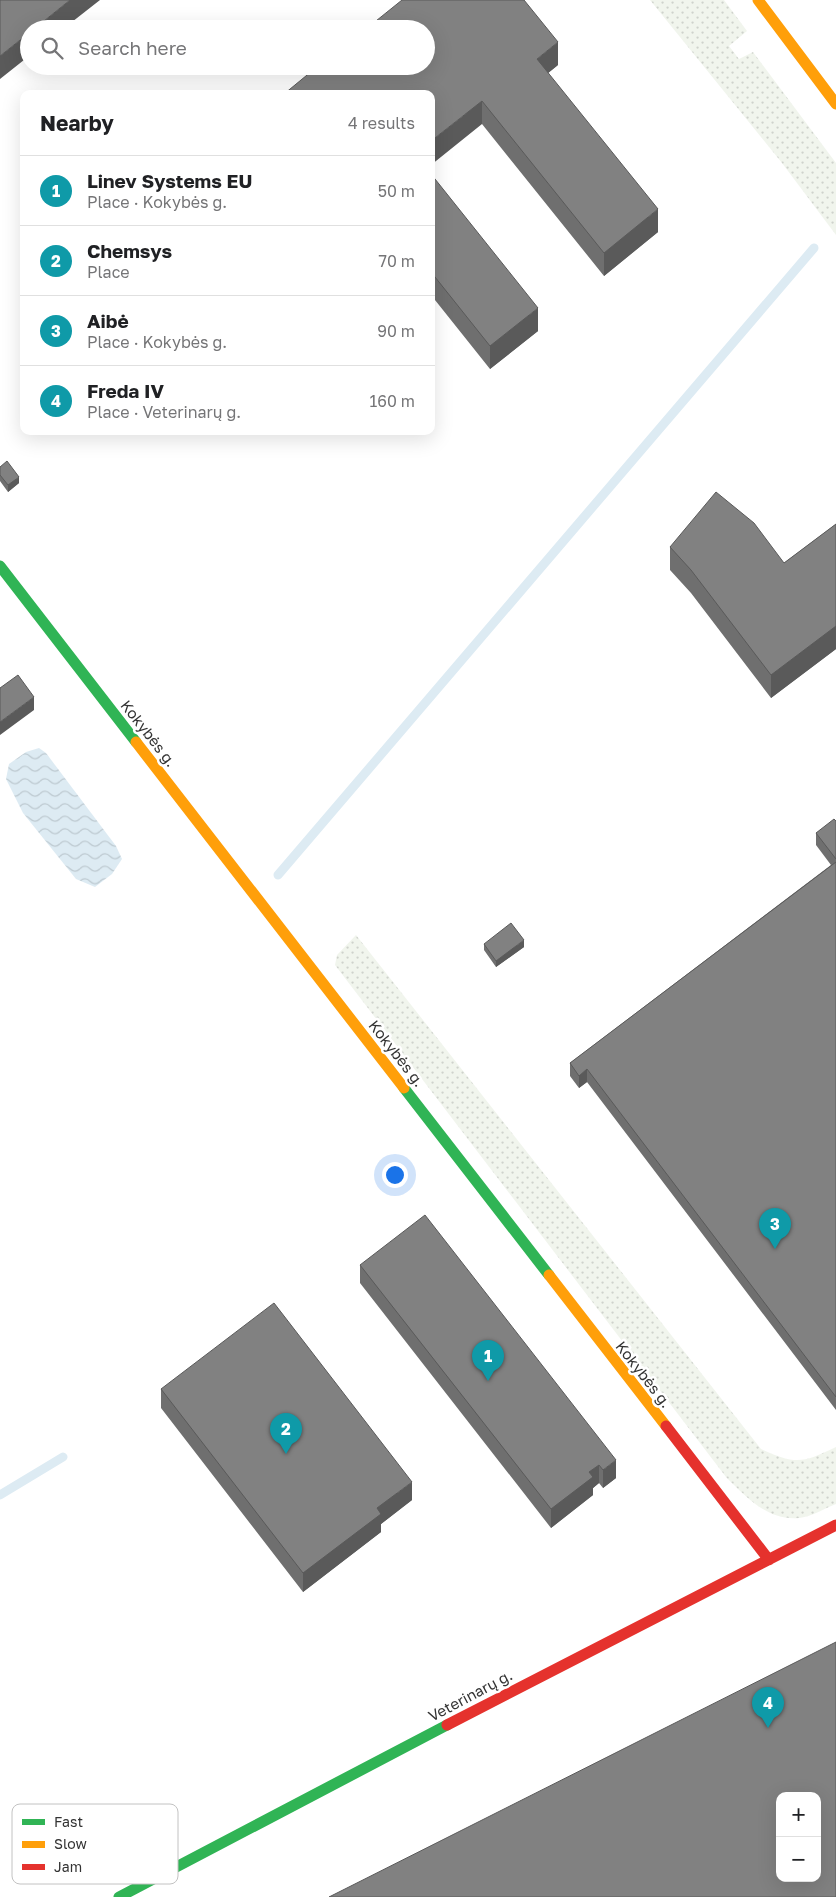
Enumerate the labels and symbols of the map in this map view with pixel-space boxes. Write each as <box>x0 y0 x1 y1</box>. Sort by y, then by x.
street label: Kokybės g. <box>117 696 181 770</box>
street label: Kokybės g. <box>365 1016 429 1090</box>
your location <box>382 1162 408 1188</box>
pin: 3 <box>759 1208 791 1249</box>
street label: Kokybės g. <box>612 1337 676 1411</box>
pin: 1 <box>472 1340 504 1381</box>
pin: 2 <box>270 1413 302 1454</box>
street label: Veterinarų g. <box>425 1665 515 1725</box>
pin: 4 <box>752 1687 784 1728</box>
legend <box>12 1804 178 1884</box>
text: Fast <box>54 1813 83 1830</box>
text: Slow <box>54 1835 87 1852</box>
text: Jam <box>54 1858 82 1875</box>

